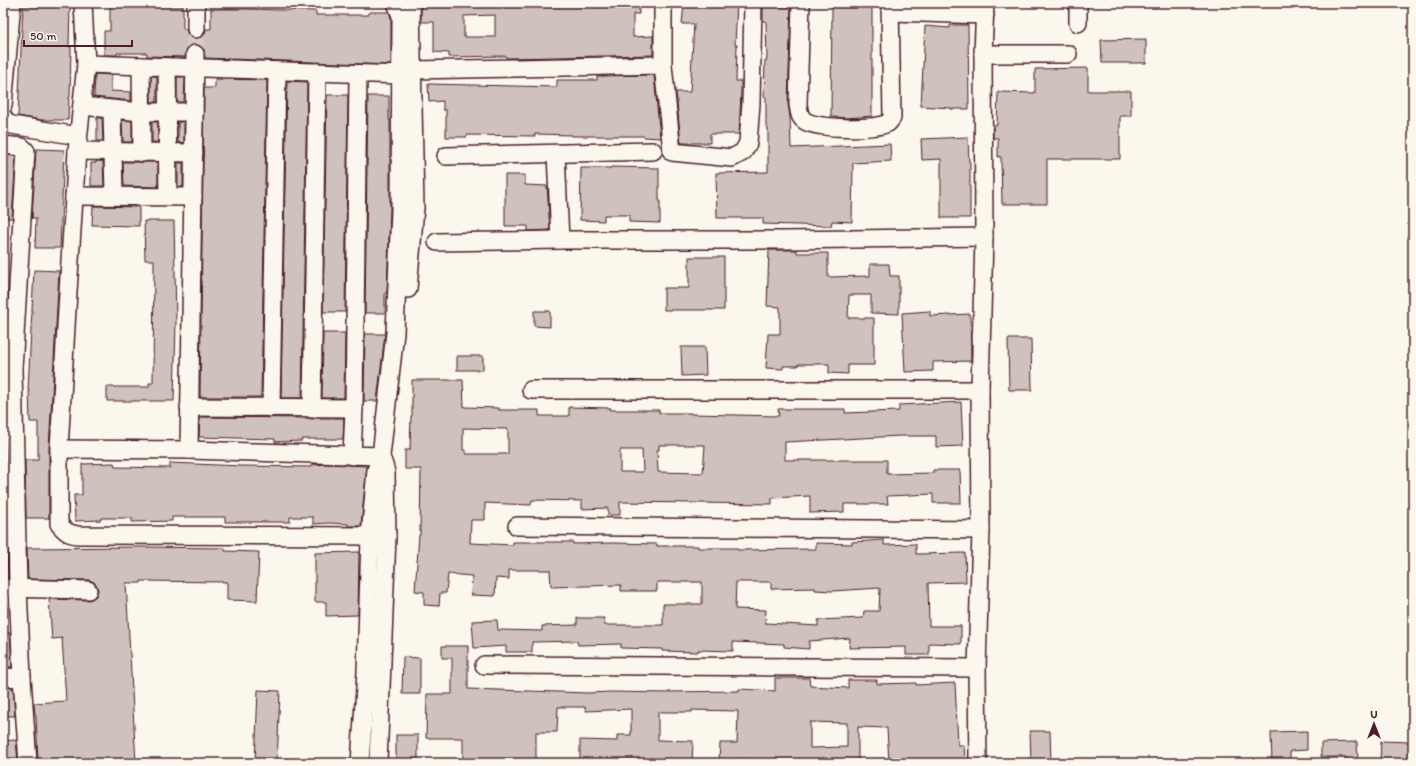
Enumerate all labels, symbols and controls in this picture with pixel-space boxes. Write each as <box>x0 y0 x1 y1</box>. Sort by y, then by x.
scale bar <box>24 22 132 48</box>
text: 50 m <box>30 29 56 43</box>
north arrow <box>1354 704 1394 744</box>
text: U <box>1370 708 1378 721</box>

